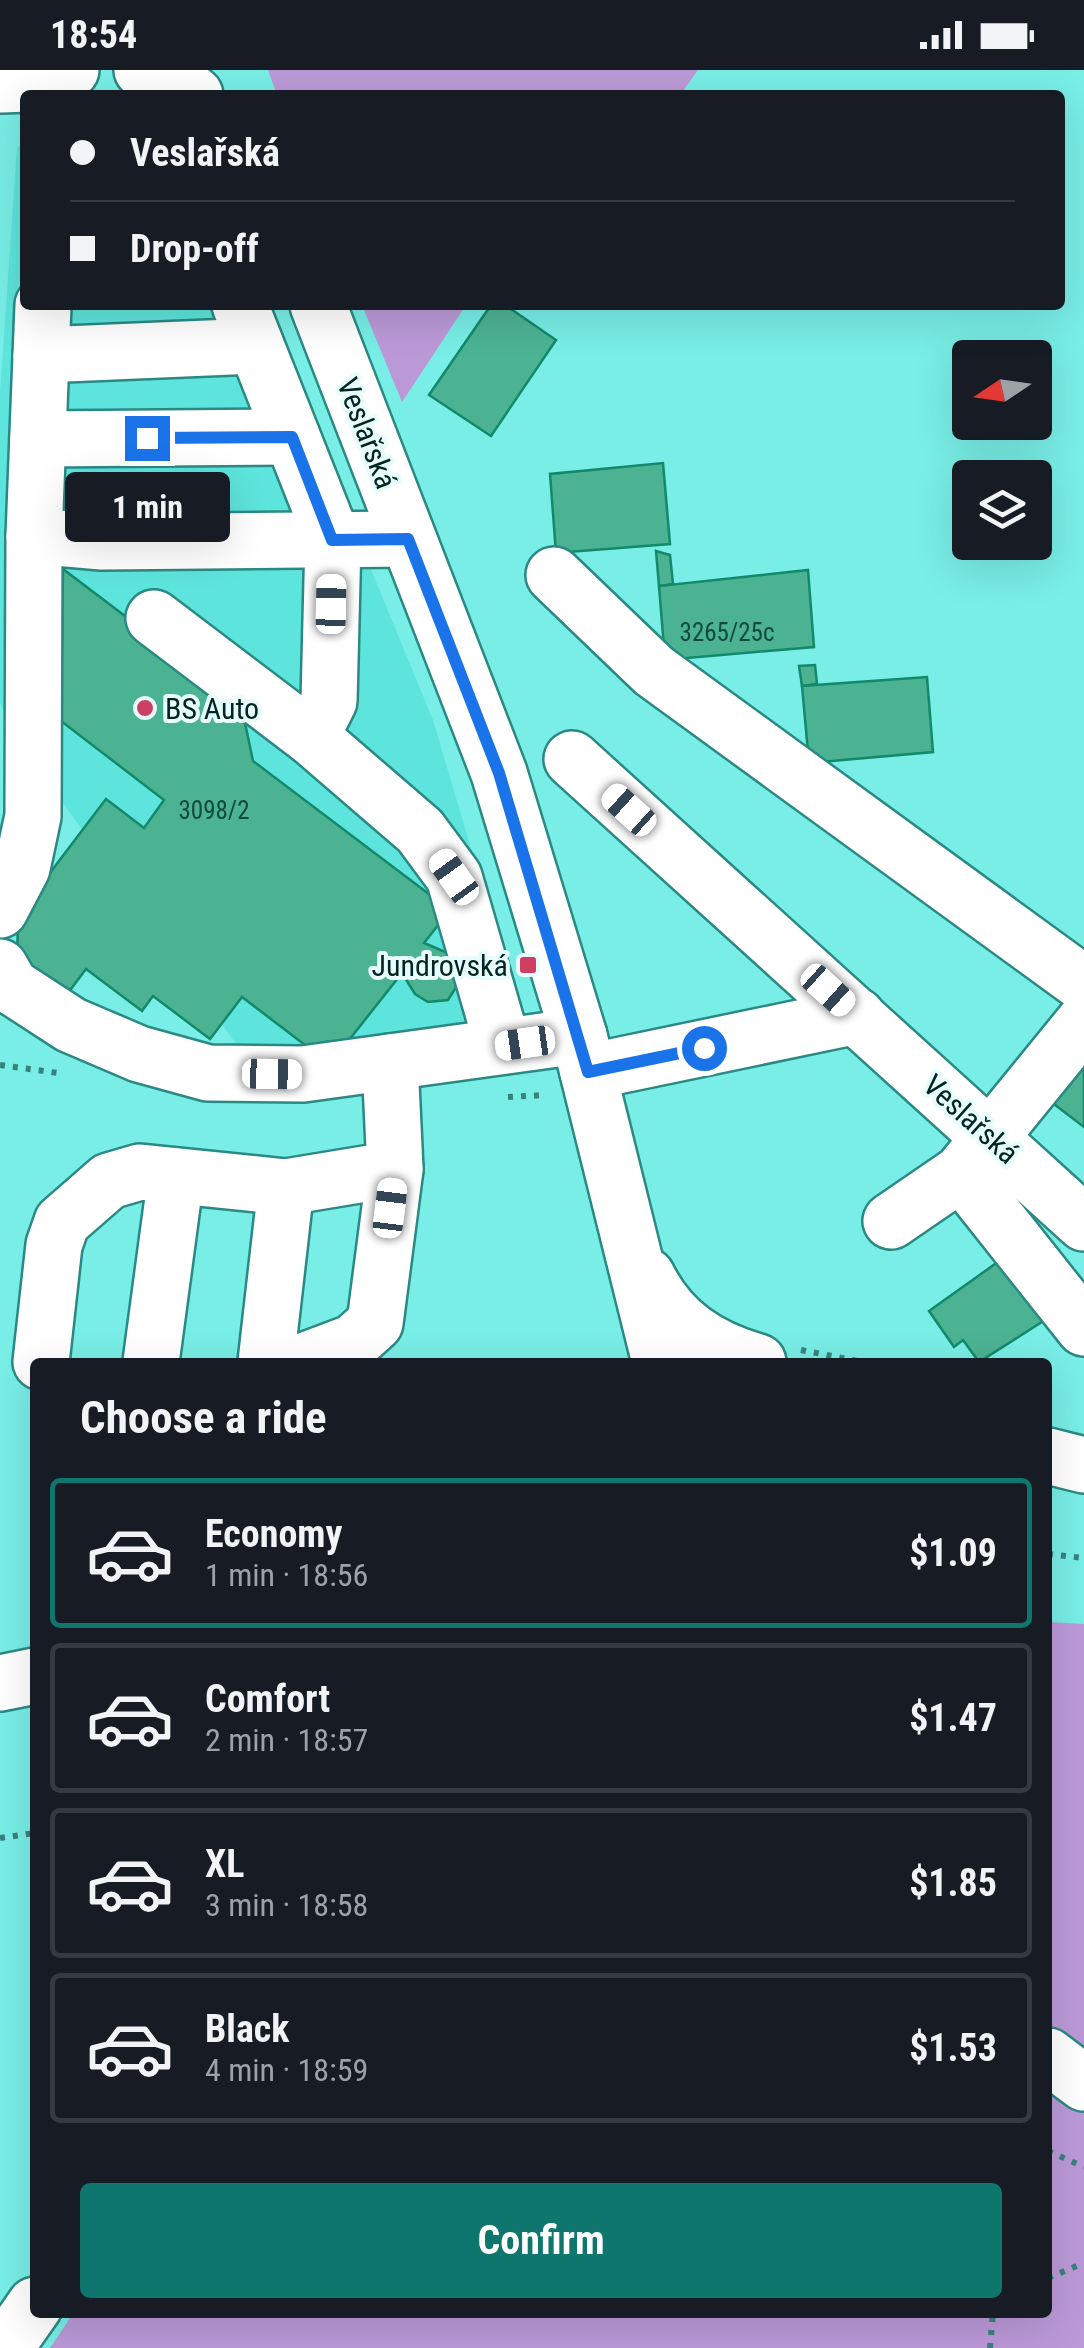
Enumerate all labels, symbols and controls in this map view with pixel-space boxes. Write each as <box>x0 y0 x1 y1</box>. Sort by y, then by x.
text: 18:54 <box>50 13 137 57</box>
text: Veslařská <box>130 131 280 175</box>
text: Drop-off <box>130 227 259 271</box>
north arrow <box>952 340 1052 440</box>
map controls <box>952 340 1052 560</box>
street label: Veslařská <box>330 373 404 493</box>
route end <box>125 416 170 461</box>
button: layers <box>952 460 1052 560</box>
callout: 1 min <box>64 473 230 543</box>
text: 1 min <box>112 488 183 526</box>
car <box>315 574 347 634</box>
house number: 3265/25c <box>680 618 774 647</box>
place label: BS Auto <box>165 691 259 726</box>
marker: BS Auto <box>134 697 156 719</box>
car <box>597 779 661 841</box>
house number: 3098/2 <box>179 796 249 825</box>
car <box>424 844 484 910</box>
place label: Jundrovská <box>371 948 508 983</box>
marker: Jundrovská <box>517 954 539 976</box>
car <box>796 959 860 1021</box>
car <box>493 1024 557 1062</box>
route start <box>682 1026 727 1071</box>
car <box>242 1058 302 1090</box>
street label: Veslařská <box>916 1067 1026 1171</box>
car <box>371 1176 409 1240</box>
text: Choose a ride <box>80 1391 327 1444</box>
icon: car <box>85 1508 175 1598</box>
text: Economy <box>205 1512 342 1556</box>
text: $1.09 <box>909 1531 997 1575</box>
text: 1 min · 18:56 <box>205 1556 368 1594</box>
icon: car <box>85 1673 175 1763</box>
text: Comfort <box>205 1677 330 1721</box>
text: $1.47 <box>909 1696 997 1740</box>
text: 2 min · 18:57 <box>205 1721 368 1759</box>
icon: car <box>85 1838 175 1928</box>
text: XL <box>205 1842 244 1886</box>
text: $1.85 <box>909 1861 997 1905</box>
text: 3 min · 18:58 <box>205 1886 368 1924</box>
icon: car <box>85 2003 175 2093</box>
text: Black <box>205 2007 289 2051</box>
text: $1.53 <box>909 2026 997 2070</box>
text: 4 min · 18:59 <box>205 2051 368 2089</box>
button: Confirm <box>80 2183 1002 2298</box>

